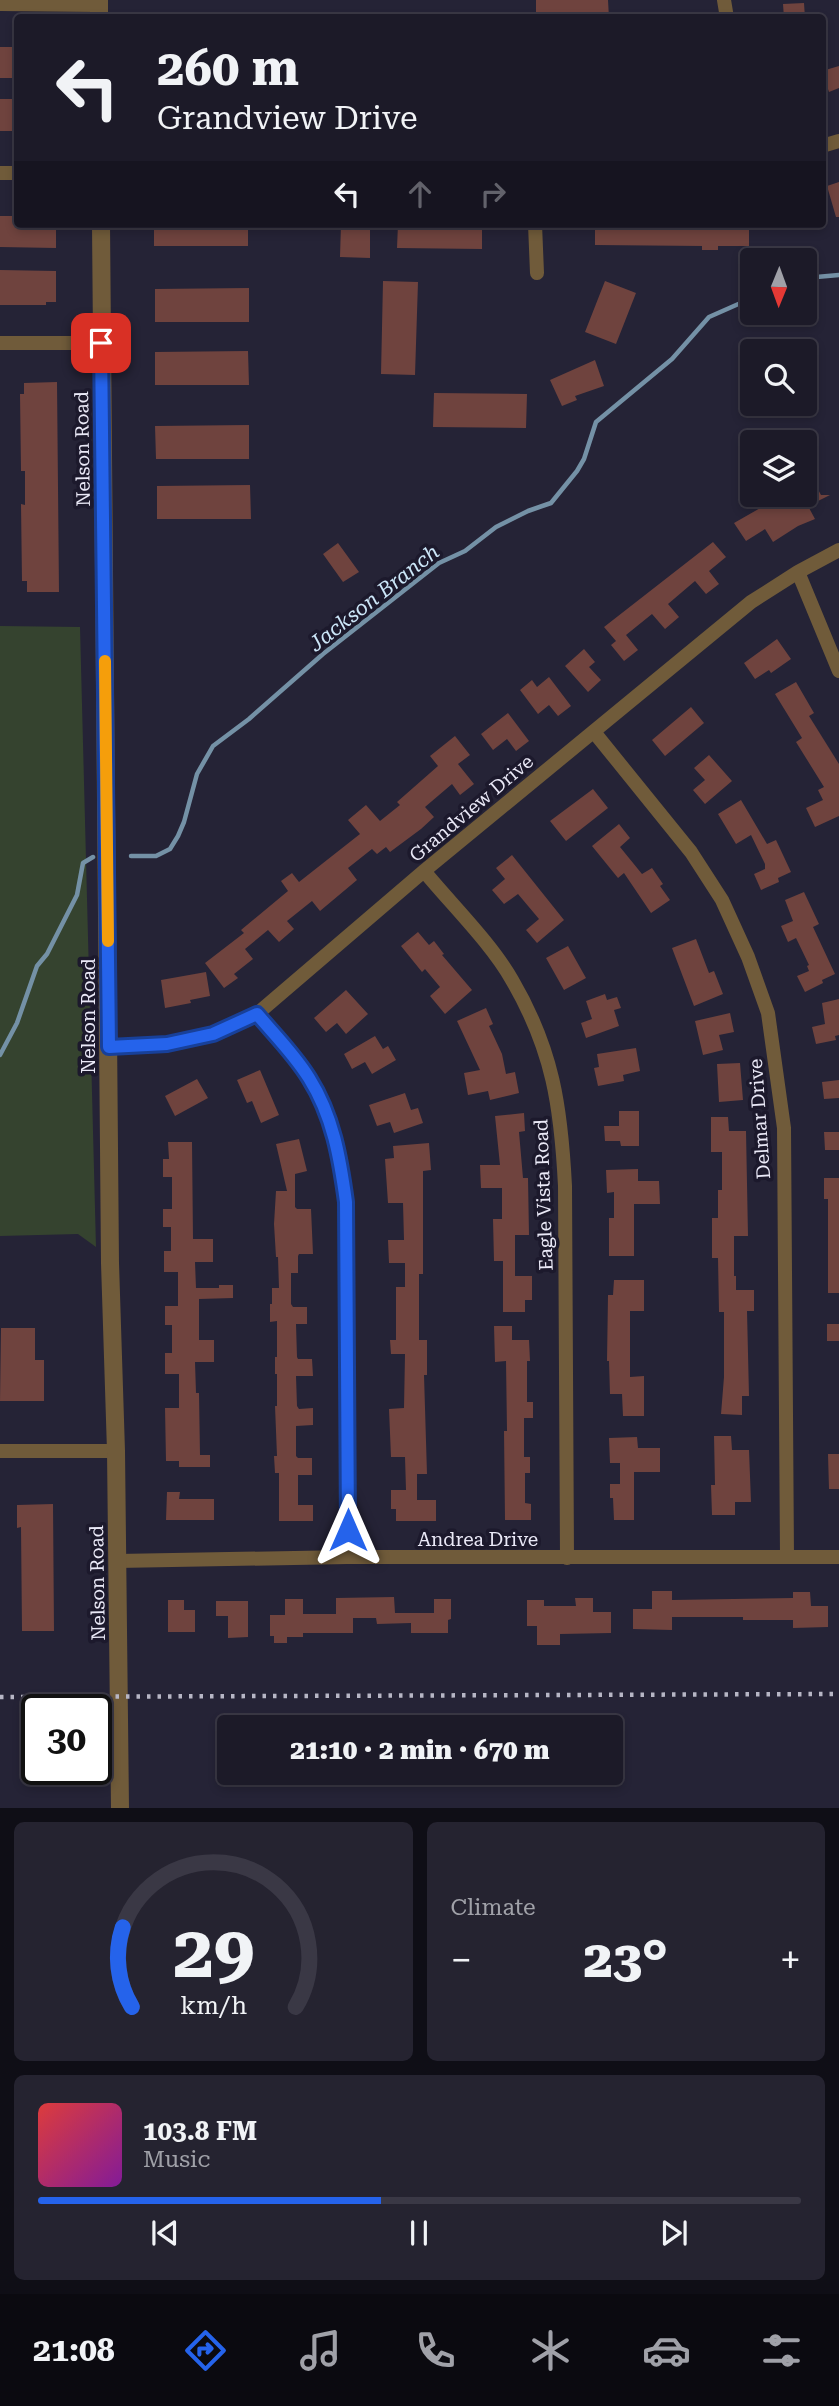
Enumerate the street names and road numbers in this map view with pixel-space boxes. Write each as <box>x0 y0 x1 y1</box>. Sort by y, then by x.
street label: Nelson Road <box>70 391 95 507</box>
street label: Grandview Drive <box>405 750 538 867</box>
street label: Nelson Road <box>77 958 100 1074</box>
street label: Delmar Drive <box>744 1058 775 1180</box>
street label: Eagle Vista Road <box>529 1119 558 1271</box>
street label: Nelson Road <box>85 1525 110 1641</box>
street label: Andrea Drive <box>418 1528 538 1551</box>

